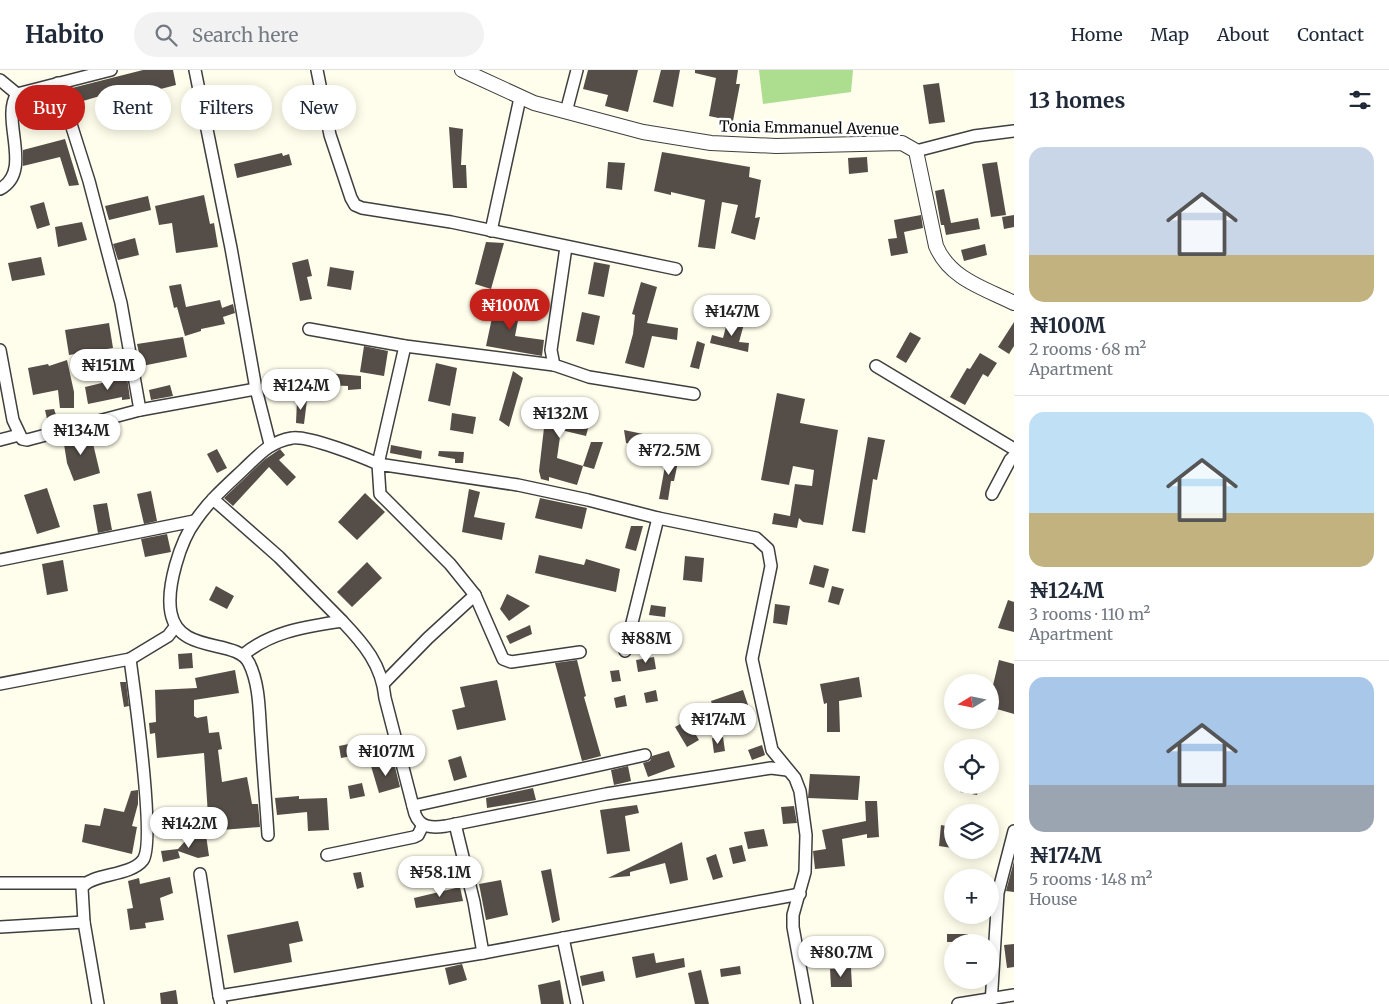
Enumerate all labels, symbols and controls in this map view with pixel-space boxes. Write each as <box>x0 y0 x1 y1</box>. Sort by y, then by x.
search box <box>134 12 484 57</box>
text: Habito <box>25 19 104 50</box>
icon: search <box>152 21 180 49</box>
text: Search here <box>192 23 298 47</box>
text: Home <box>1071 23 1123 46</box>
text: Map <box>1151 23 1189 46</box>
text: About <box>1217 23 1269 46</box>
text: Contact <box>1297 23 1364 46</box>
chip: Buy <box>15 85 85 130</box>
chip: Rent <box>95 85 171 130</box>
chip: Filters <box>181 85 272 130</box>
chip: New <box>282 85 356 130</box>
icon: filters <box>1346 86 1374 114</box>
text: 13 homes <box>1029 87 1125 114</box>
street label: Tonia Emmanuel Avenue <box>719 116 899 139</box>
icon: home <box>1157 179 1247 269</box>
pin: ₦100M <box>475 288 545 331</box>
pin: ₦147M <box>697 294 767 337</box>
text: ₦100M <box>481 295 539 315</box>
text: ₦147M <box>704 301 760 321</box>
text: ₦100M <box>1029 312 1106 339</box>
text: 2 rooms · 68 m² <box>1029 339 1146 359</box>
pin: ₦151M <box>73 348 143 391</box>
text: ₦151M <box>81 355 135 375</box>
text: Apartment <box>1029 359 1113 379</box>
pin: ₦124M <box>266 368 336 411</box>
text: ₦124M <box>272 375 330 395</box>
pin: ₦132M <box>525 396 595 439</box>
text: ₦132M <box>532 403 588 423</box>
pin: ₦134M <box>46 414 116 456</box>
text: ₦134M <box>53 420 109 440</box>
pin: ₦72.5M <box>628 434 710 476</box>
text: ₦72.5M <box>637 440 701 460</box>
icon: home <box>1157 445 1247 535</box>
text: ₦124M <box>1029 577 1104 604</box>
text: 3 rooms · 110 m² <box>1029 604 1150 624</box>
pin: ₦88M <box>616 622 676 664</box>
text: Apartment <box>1029 624 1113 644</box>
text: ₦88M <box>621 628 671 648</box>
north arrow <box>944 674 999 729</box>
map controls <box>944 674 999 989</box>
pin: ₦174M <box>683 702 753 745</box>
text: ₦174M <box>690 709 746 729</box>
icon: home <box>1157 710 1247 800</box>
pin: ₦107M <box>351 734 421 777</box>
button: locate <box>944 739 999 794</box>
text: ₦107M <box>357 741 415 761</box>
button: layers <box>944 804 999 859</box>
pin: ₦142M <box>154 806 224 849</box>
text: ₦142M <box>161 813 217 833</box>
text: ₦174M <box>1029 842 1102 869</box>
pin: ₦58.1M <box>399 856 481 898</box>
text: ₦58.1M <box>409 862 471 882</box>
button: + <box>944 869 999 924</box>
text: 5 rooms · 148 m² <box>1029 869 1153 889</box>
text: House <box>1029 889 1077 909</box>
button: − <box>944 934 999 989</box>
pin: ₦80.7M <box>800 936 882 978</box>
text: ₦80.7M <box>809 942 873 962</box>

